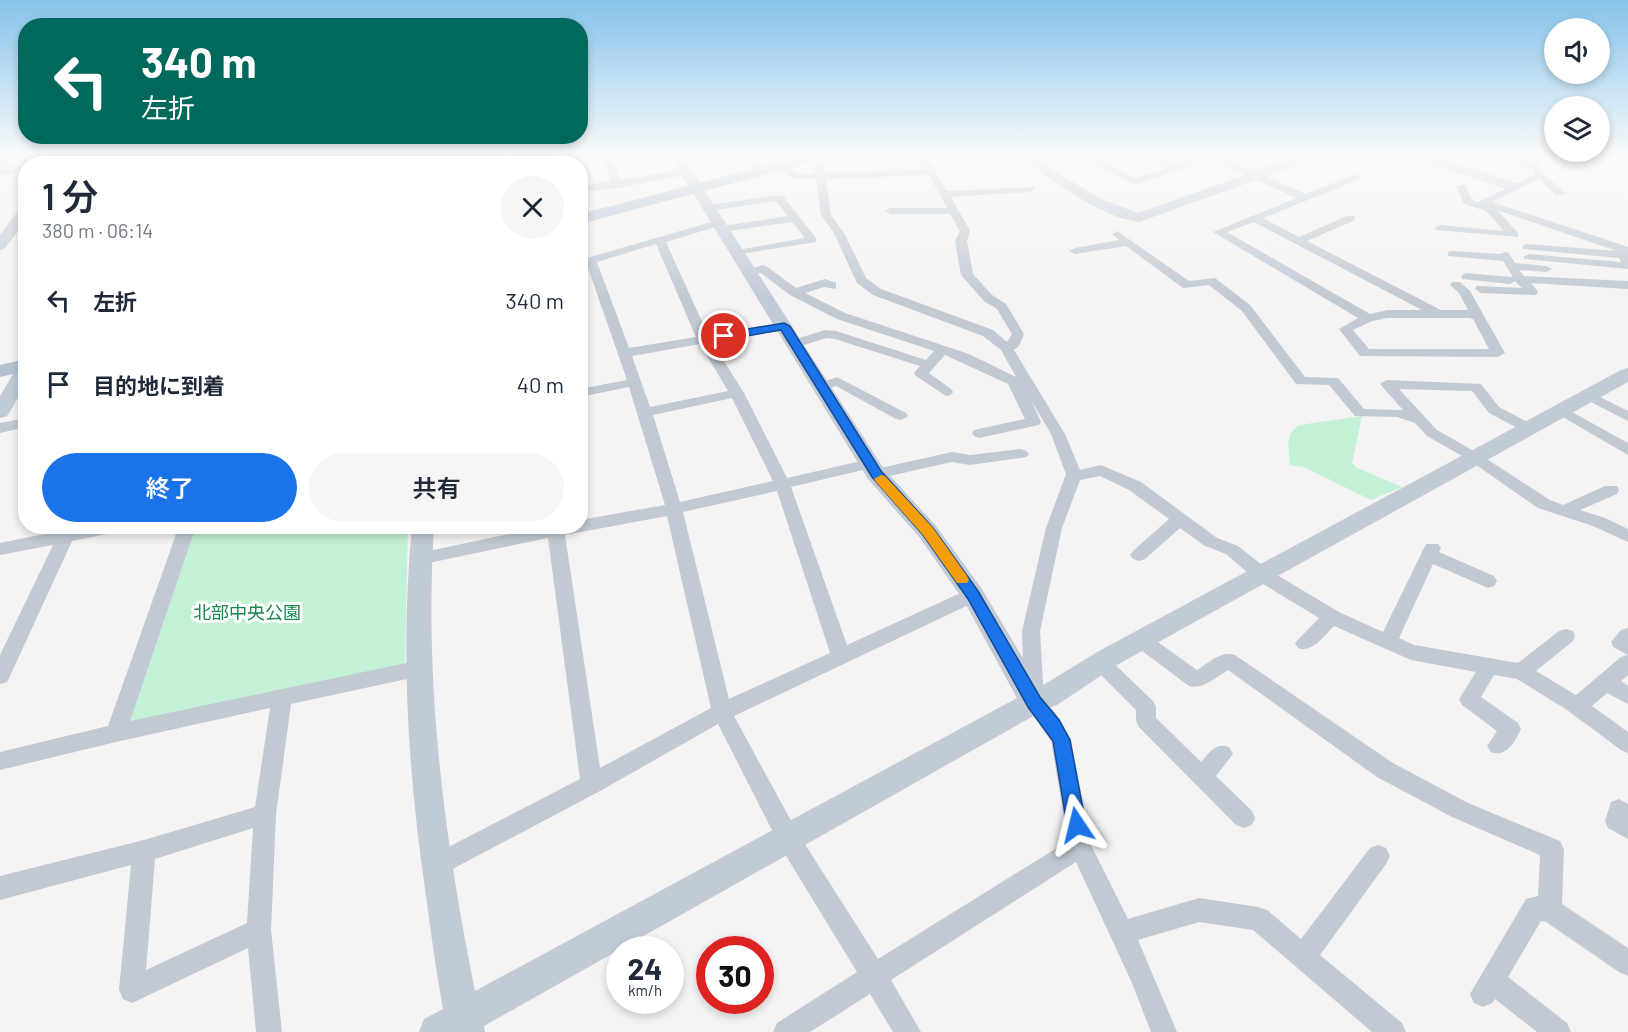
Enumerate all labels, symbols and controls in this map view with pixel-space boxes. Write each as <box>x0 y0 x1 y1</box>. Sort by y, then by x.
map controls <box>1544 18 1610 162</box>
button: sound <box>1544 18 1610 84</box>
text: 340 m <box>141 36 257 86</box>
icon: left <box>42 42 120 120</box>
text: 左折 <box>141 91 195 123</box>
button: layers <box>1544 96 1610 162</box>
text: 1 分 <box>42 174 98 217</box>
button: close <box>501 176 564 239</box>
text: 380 m · 06:14 <box>42 218 153 242</box>
icon: left <box>42 284 75 317</box>
text: 340 m <box>506 287 564 313</box>
text: 左折 <box>93 288 137 314</box>
pin <box>698 310 749 361</box>
icon: arrive <box>707 319 740 352</box>
icon: arrive <box>42 368 75 401</box>
text: 40 m <box>517 371 564 397</box>
text: 目的地に到着 <box>93 372 225 398</box>
button: 終了 <box>42 453 297 522</box>
button: 共有 <box>309 453 564 522</box>
park label: 北部中央公園 <box>193 601 301 623</box>
position arrow <box>1045 793 1109 857</box>
speed limit sign: 30 <box>696 936 774 1014</box>
text: 24 <box>628 950 662 986</box>
text: km/h <box>628 981 662 999</box>

